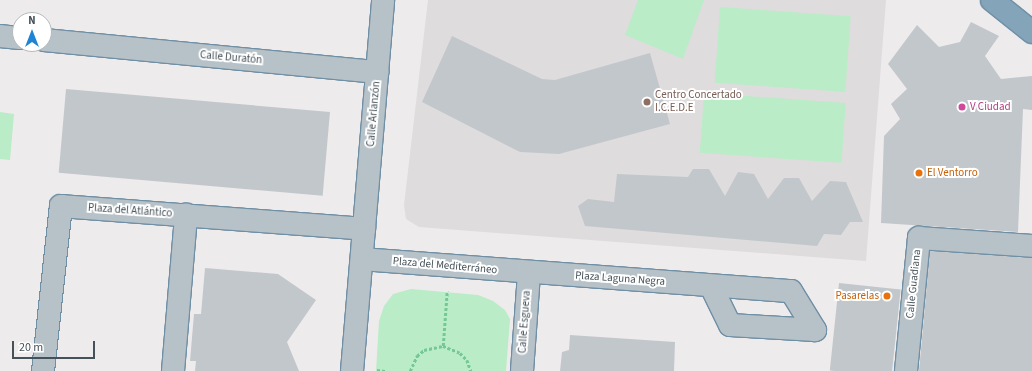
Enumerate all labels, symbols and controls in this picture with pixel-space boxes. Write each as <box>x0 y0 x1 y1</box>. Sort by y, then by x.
north arrow <box>12 12 52 52</box>
text: N <box>28 13 36 28</box>
street label: Calle Duratón <box>199 49 263 67</box>
street label: Calle Arlanzón <box>365 81 383 147</box>
place label: Centro Concertado I.C.E.D.E <box>655 89 742 115</box>
marker: Centro Concertado I.C.E.D.E <box>642 97 652 107</box>
place label: V Ciudad <box>970 100 1011 114</box>
marker: V Ciudad <box>957 102 967 112</box>
place label: El Ventorro <box>927 166 978 180</box>
marker: El Ventorro <box>914 168 924 178</box>
street label: Plaza del Atlántico <box>87 201 173 221</box>
street label: Calle Guadiana <box>904 249 924 319</box>
street label: Plaza del Mediterráneo <box>392 255 498 277</box>
street label: Plaza Laguna Negra <box>575 269 665 289</box>
place label: Pasarelas <box>835 289 879 303</box>
street label: Calle Esgueva <box>516 290 534 354</box>
marker: Pasarelas <box>882 291 892 301</box>
scale bar <box>14 333 97 359</box>
text: 20 m <box>19 339 43 356</box>

